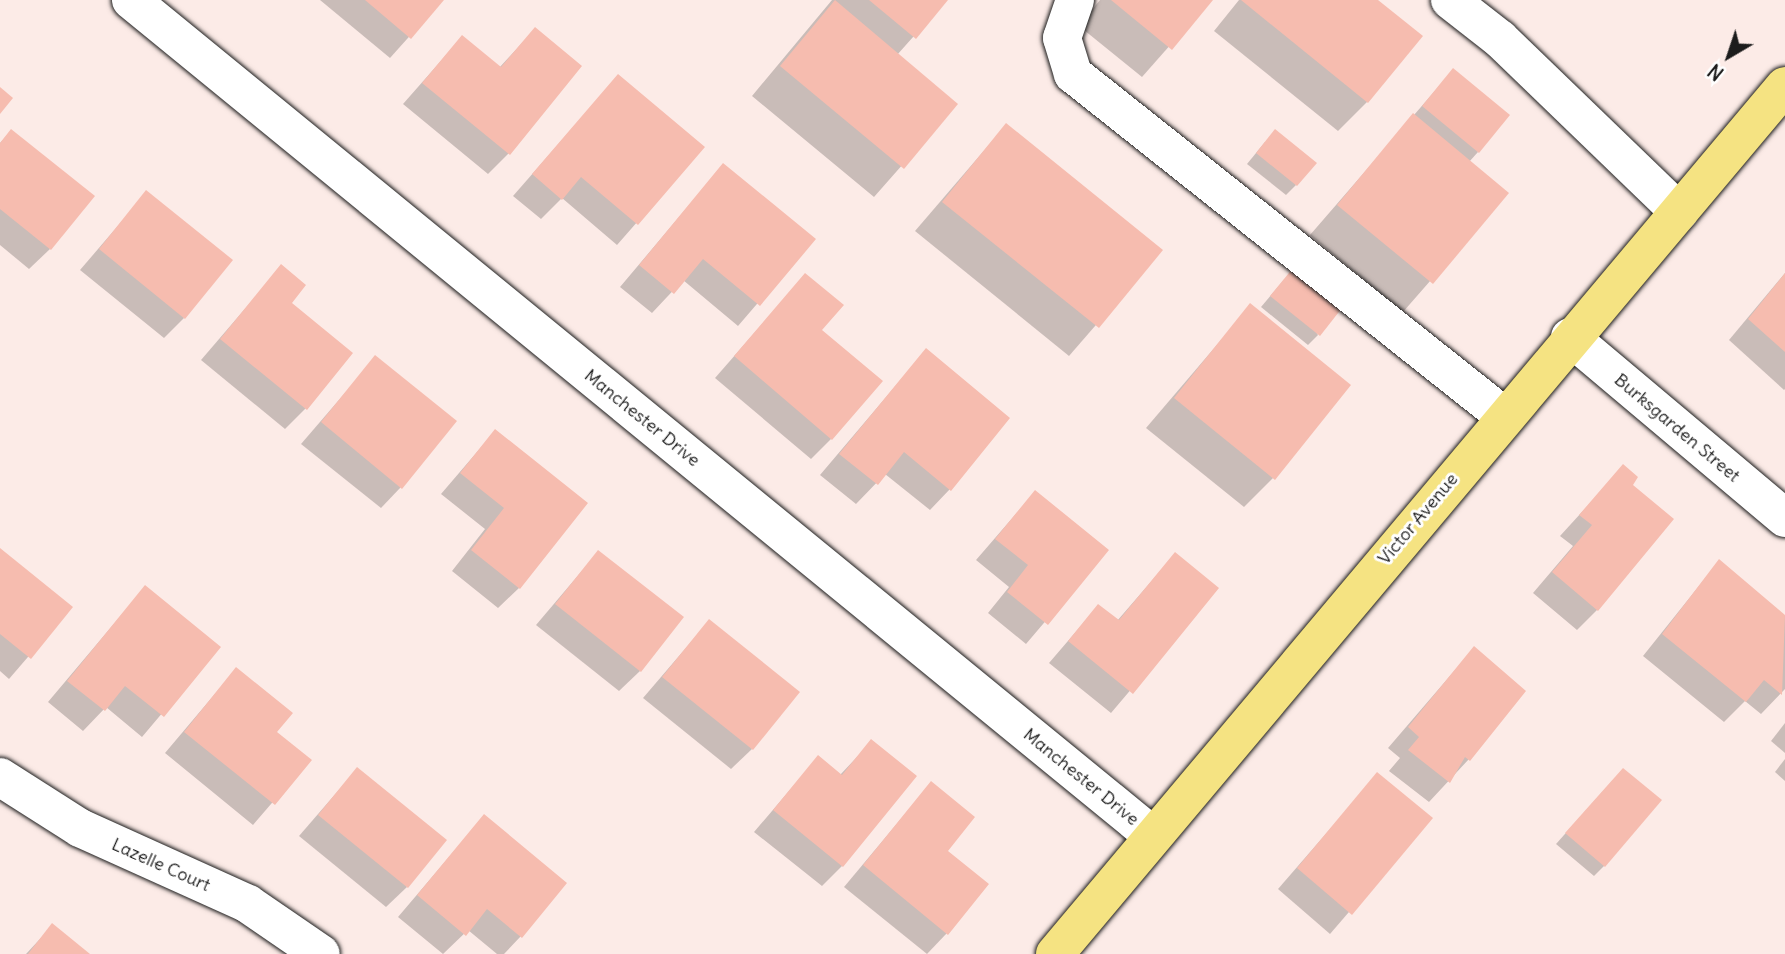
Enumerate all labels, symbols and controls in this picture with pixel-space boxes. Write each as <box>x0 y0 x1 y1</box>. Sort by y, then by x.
north arrow <box>1694 21 1764 91</box>
text: N <box>1703 59 1728 86</box>
street label: Manchester Drive <box>580 365 704 471</box>
street label: Burksgarden Street <box>1610 369 1744 487</box>
street label: Victor Avenue <box>1374 469 1462 569</box>
street label: Manchester Drive <box>1019 724 1143 830</box>
street label: Lazelle Court <box>108 834 214 896</box>

